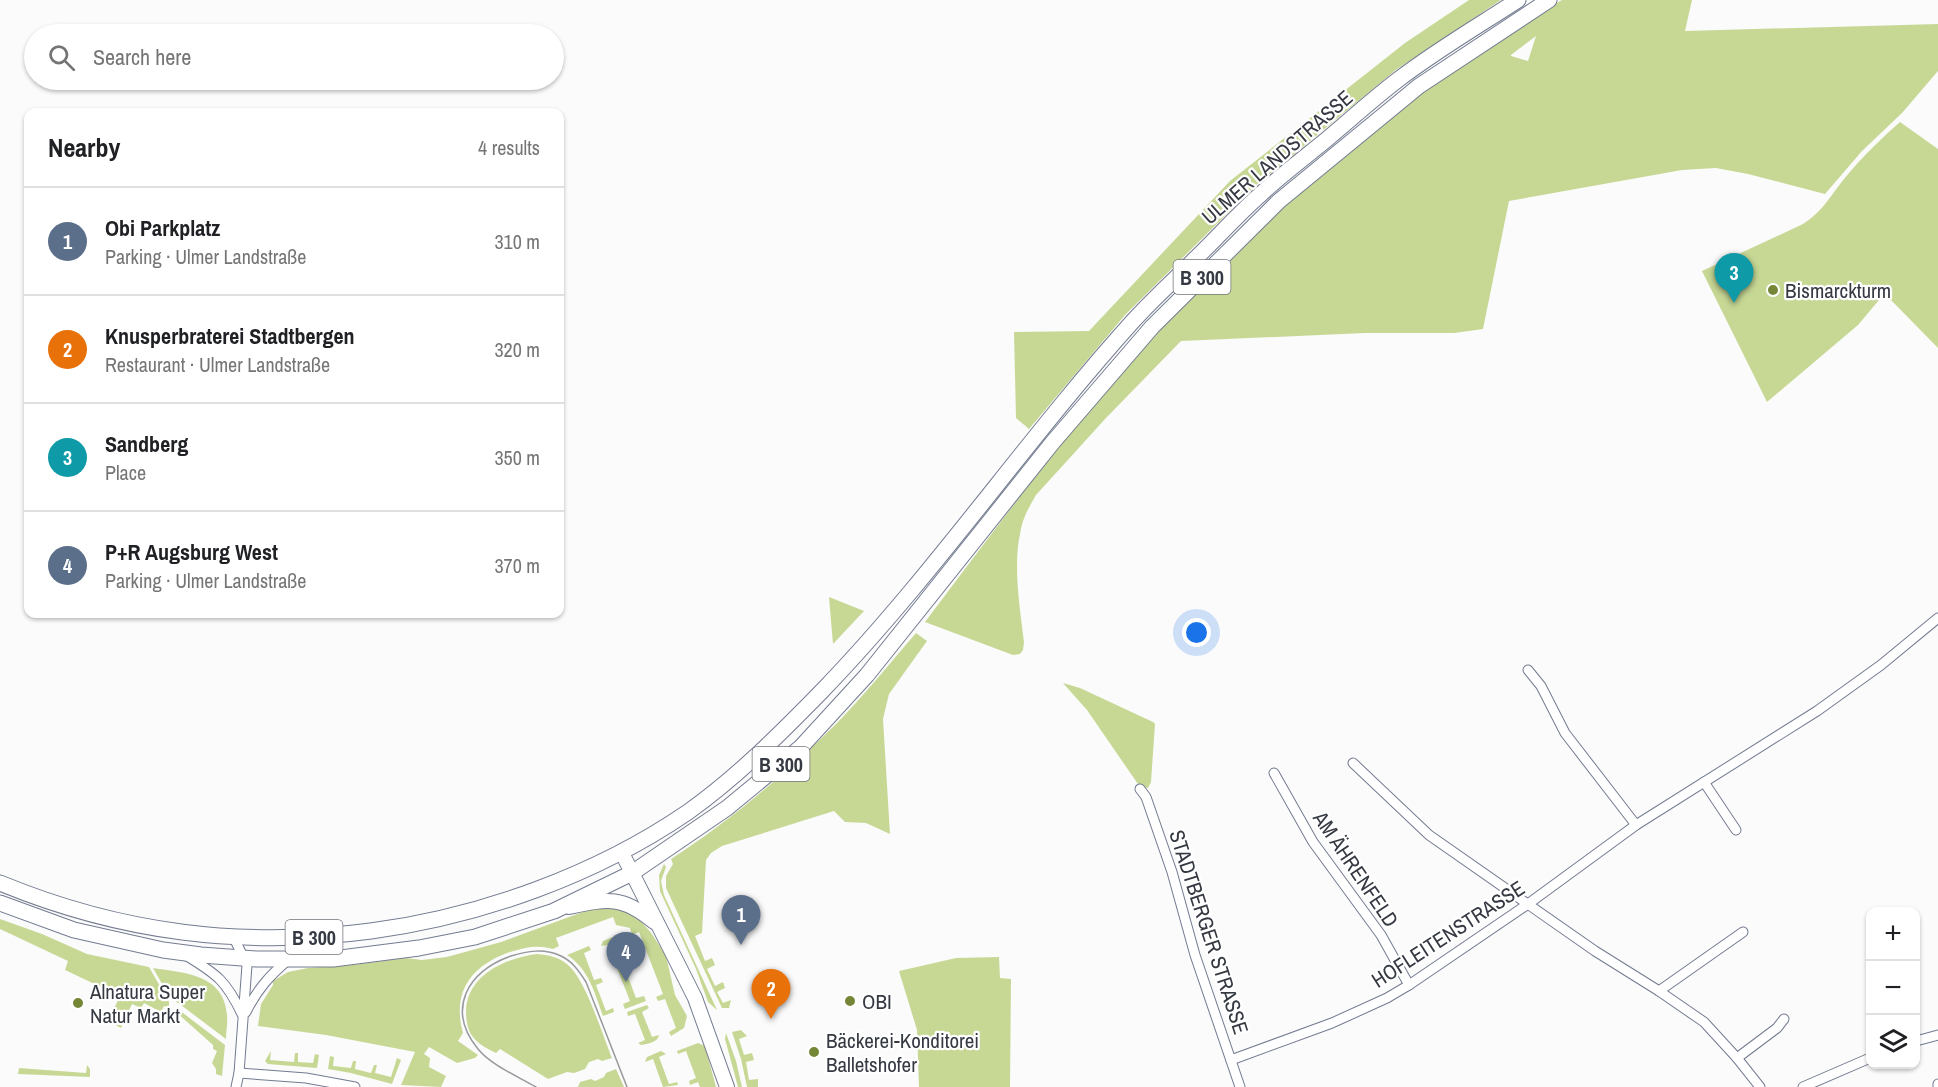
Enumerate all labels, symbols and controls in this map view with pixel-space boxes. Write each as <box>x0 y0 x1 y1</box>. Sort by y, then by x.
search box <box>24 24 564 90</box>
icon: search <box>45 41 78 74</box>
text: Search here <box>93 42 191 72</box>
street label: ULMER LANDSTRASSE <box>1195 83 1359 231</box>
text: Nearby <box>48 130 120 165</box>
text: 4 results <box>478 134 540 161</box>
text: Obi Parkplatz <box>105 213 220 243</box>
text: 1 <box>63 228 72 255</box>
text: 310 m <box>494 228 540 255</box>
text: Parking · Ulmer Landstraße <box>105 243 306 270</box>
pin: 3 <box>1714 254 1754 303</box>
road number: B 300 <box>1174 260 1230 294</box>
place label: Bismarckturm <box>1785 276 1891 305</box>
marker: Bismarckturm <box>1766 283 1780 297</box>
text: Knusperbraterei Stadtbergen <box>105 321 355 351</box>
text: 2 <box>63 336 72 363</box>
text: 320 m <box>494 336 540 363</box>
text: Restaurant · Ulmer Landstraße <box>105 351 330 378</box>
text: Sandberg <box>105 429 188 459</box>
text: 3 <box>63 444 72 471</box>
text: 350 m <box>494 444 540 471</box>
text: Place <box>105 459 146 486</box>
text: P+R Augsburg West <box>105 537 278 567</box>
text: 4 <box>63 552 72 579</box>
text: 370 m <box>494 552 540 579</box>
text: Parking · Ulmer Landstraße <box>105 567 306 594</box>
your location <box>1182 618 1211 647</box>
road number: B 300 <box>752 747 810 781</box>
street label: AM ÄHRENFELD <box>1306 805 1405 933</box>
street label: STADTBERGER STRASSE <box>1162 826 1256 1038</box>
street label: HOFLEITENSTRASSE <box>1366 874 1530 994</box>
pin: 1 <box>722 896 760 945</box>
map controls <box>1866 907 1920 1069</box>
button: + <box>1866 907 1920 961</box>
road number: B 300 <box>286 920 342 954</box>
pin: 4 <box>606 932 646 982</box>
button: − <box>1866 961 1920 1015</box>
pin: 2 <box>752 970 790 1019</box>
place label: Alnatura Super Natur Markt <box>89 977 205 1030</box>
place label: OBI <box>862 987 892 1016</box>
marker: OBI <box>843 994 857 1008</box>
marker: Alnatura Super Natur Markt <box>71 996 85 1010</box>
button: layers <box>1866 1015 1920 1069</box>
place label: Bäckerei-Konditorei Balletshofer <box>826 1026 979 1079</box>
marker: Bäckerei-Konditorei Balletshofer <box>807 1045 821 1059</box>

